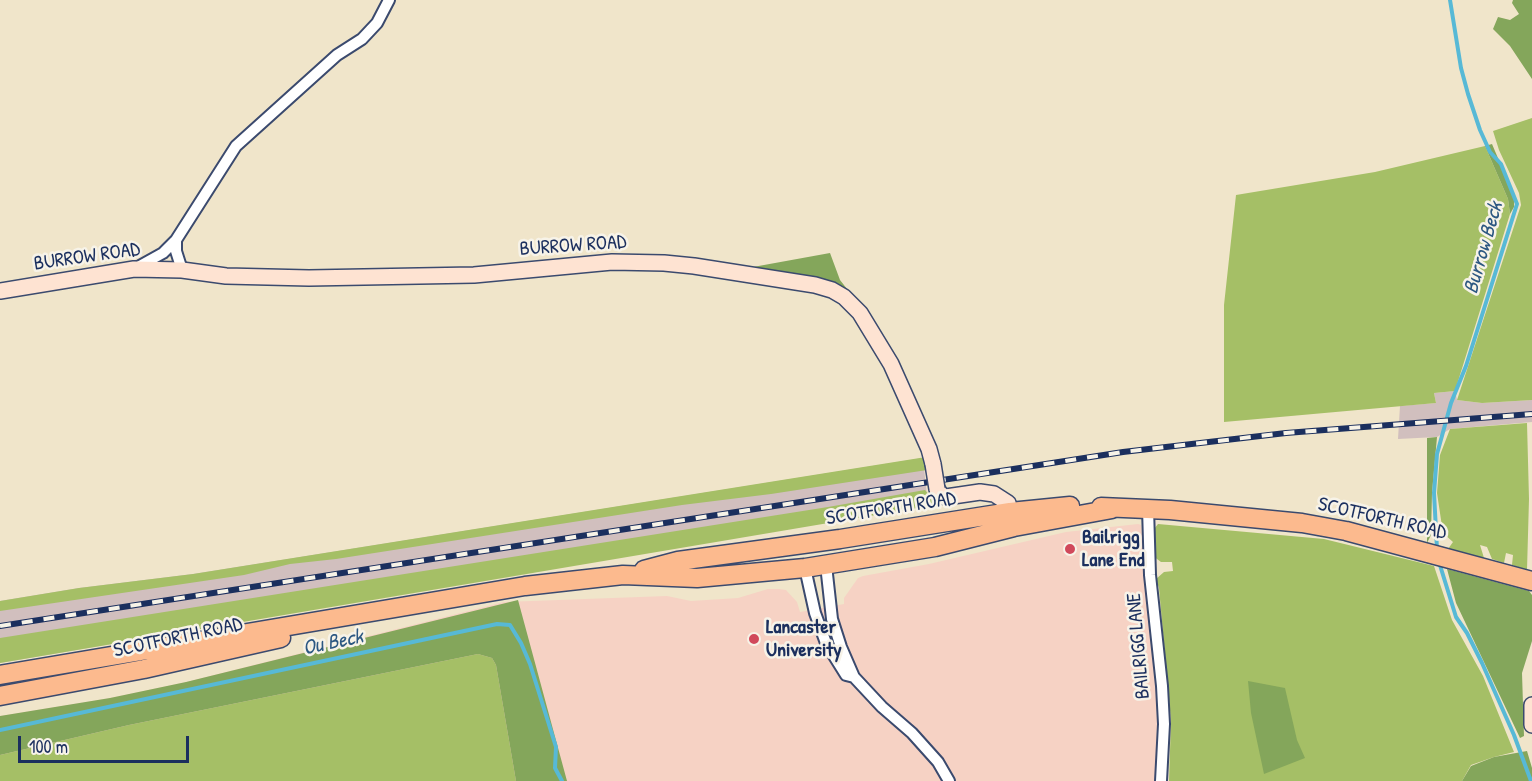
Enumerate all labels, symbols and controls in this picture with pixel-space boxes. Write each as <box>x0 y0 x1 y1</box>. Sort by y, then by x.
water label: Burrow Beck <box>1459 199 1509 297</box>
street label: BURROW ROAD <box>519 230 627 262</box>
street label: BURROW ROAD <box>32 238 142 276</box>
street label: SCOTFORTH ROAD <box>824 487 958 531</box>
street label: SCOTFORTH ROAD <box>1315 493 1449 545</box>
place label: Bailrigg Lane End <box>1082 526 1145 573</box>
marker: Bailrigg Lane End <box>1063 542 1077 556</box>
street label: BAILRIGG LANE <box>1122 592 1156 700</box>
street label: SCOTFORTH ROAD <box>111 613 245 663</box>
place label: Lancaster University <box>766 616 842 663</box>
water label: Ou Beck <box>301 624 365 662</box>
marker: Lancaster University <box>747 632 761 646</box>
scale bar <box>21 724 192 762</box>
text: 100 m <box>29 734 68 759</box>

